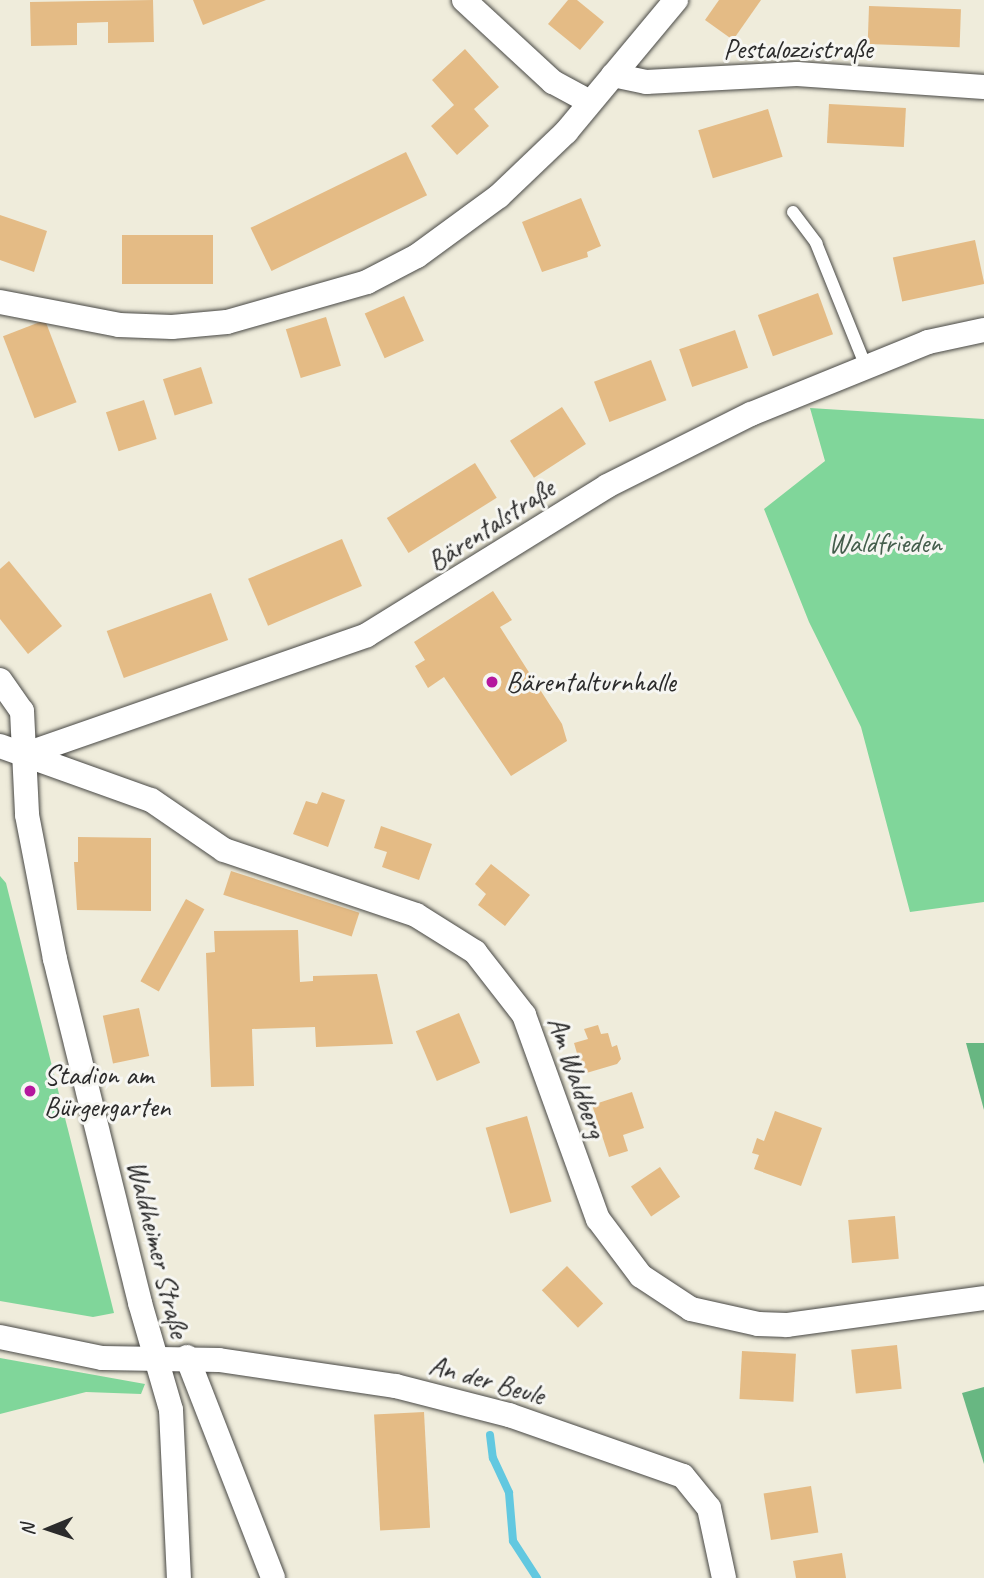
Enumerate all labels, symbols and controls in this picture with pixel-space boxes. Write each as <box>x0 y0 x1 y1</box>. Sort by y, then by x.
street label: Pestalozzistraße <box>723 32 873 66</box>
street label: Bärentalstraße <box>421 472 561 578</box>
park label: Waldfrieden <box>828 526 942 560</box>
place label: Bärentalturnhalle <box>506 665 676 699</box>
marker: Bärentalturnhalle <box>484 674 500 690</box>
street label: Am Waldberg <box>541 1012 613 1142</box>
place label: Stadion am Bürgergarten <box>44 1058 170 1124</box>
marker: Stadion am Bürgergarten <box>22 1083 38 1099</box>
street label: Waldheimer Straße <box>120 1156 196 1342</box>
street label: An der Beule <box>426 1348 548 1412</box>
north arrow <box>14 1494 84 1564</box>
text: N <box>16 1523 40 1536</box>

